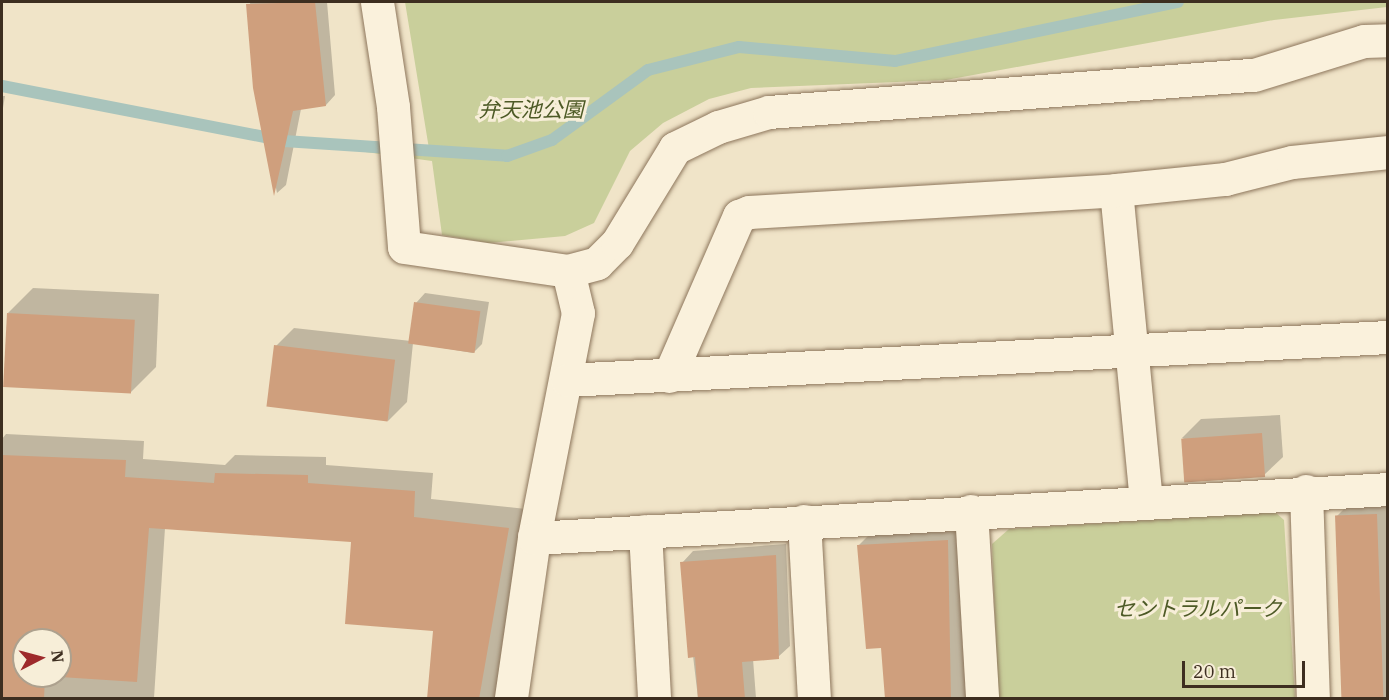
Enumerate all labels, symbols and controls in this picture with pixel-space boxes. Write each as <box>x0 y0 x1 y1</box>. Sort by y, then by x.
park label: 弁天池公園 <box>479 96 583 122</box>
park label: セントラルパーク <box>1114 595 1282 621</box>
north arrow <box>12 628 72 688</box>
text: N <box>47 649 69 664</box>
scale bar <box>1185 649 1308 687</box>
text: 20 m <box>1193 660 1236 683</box>

